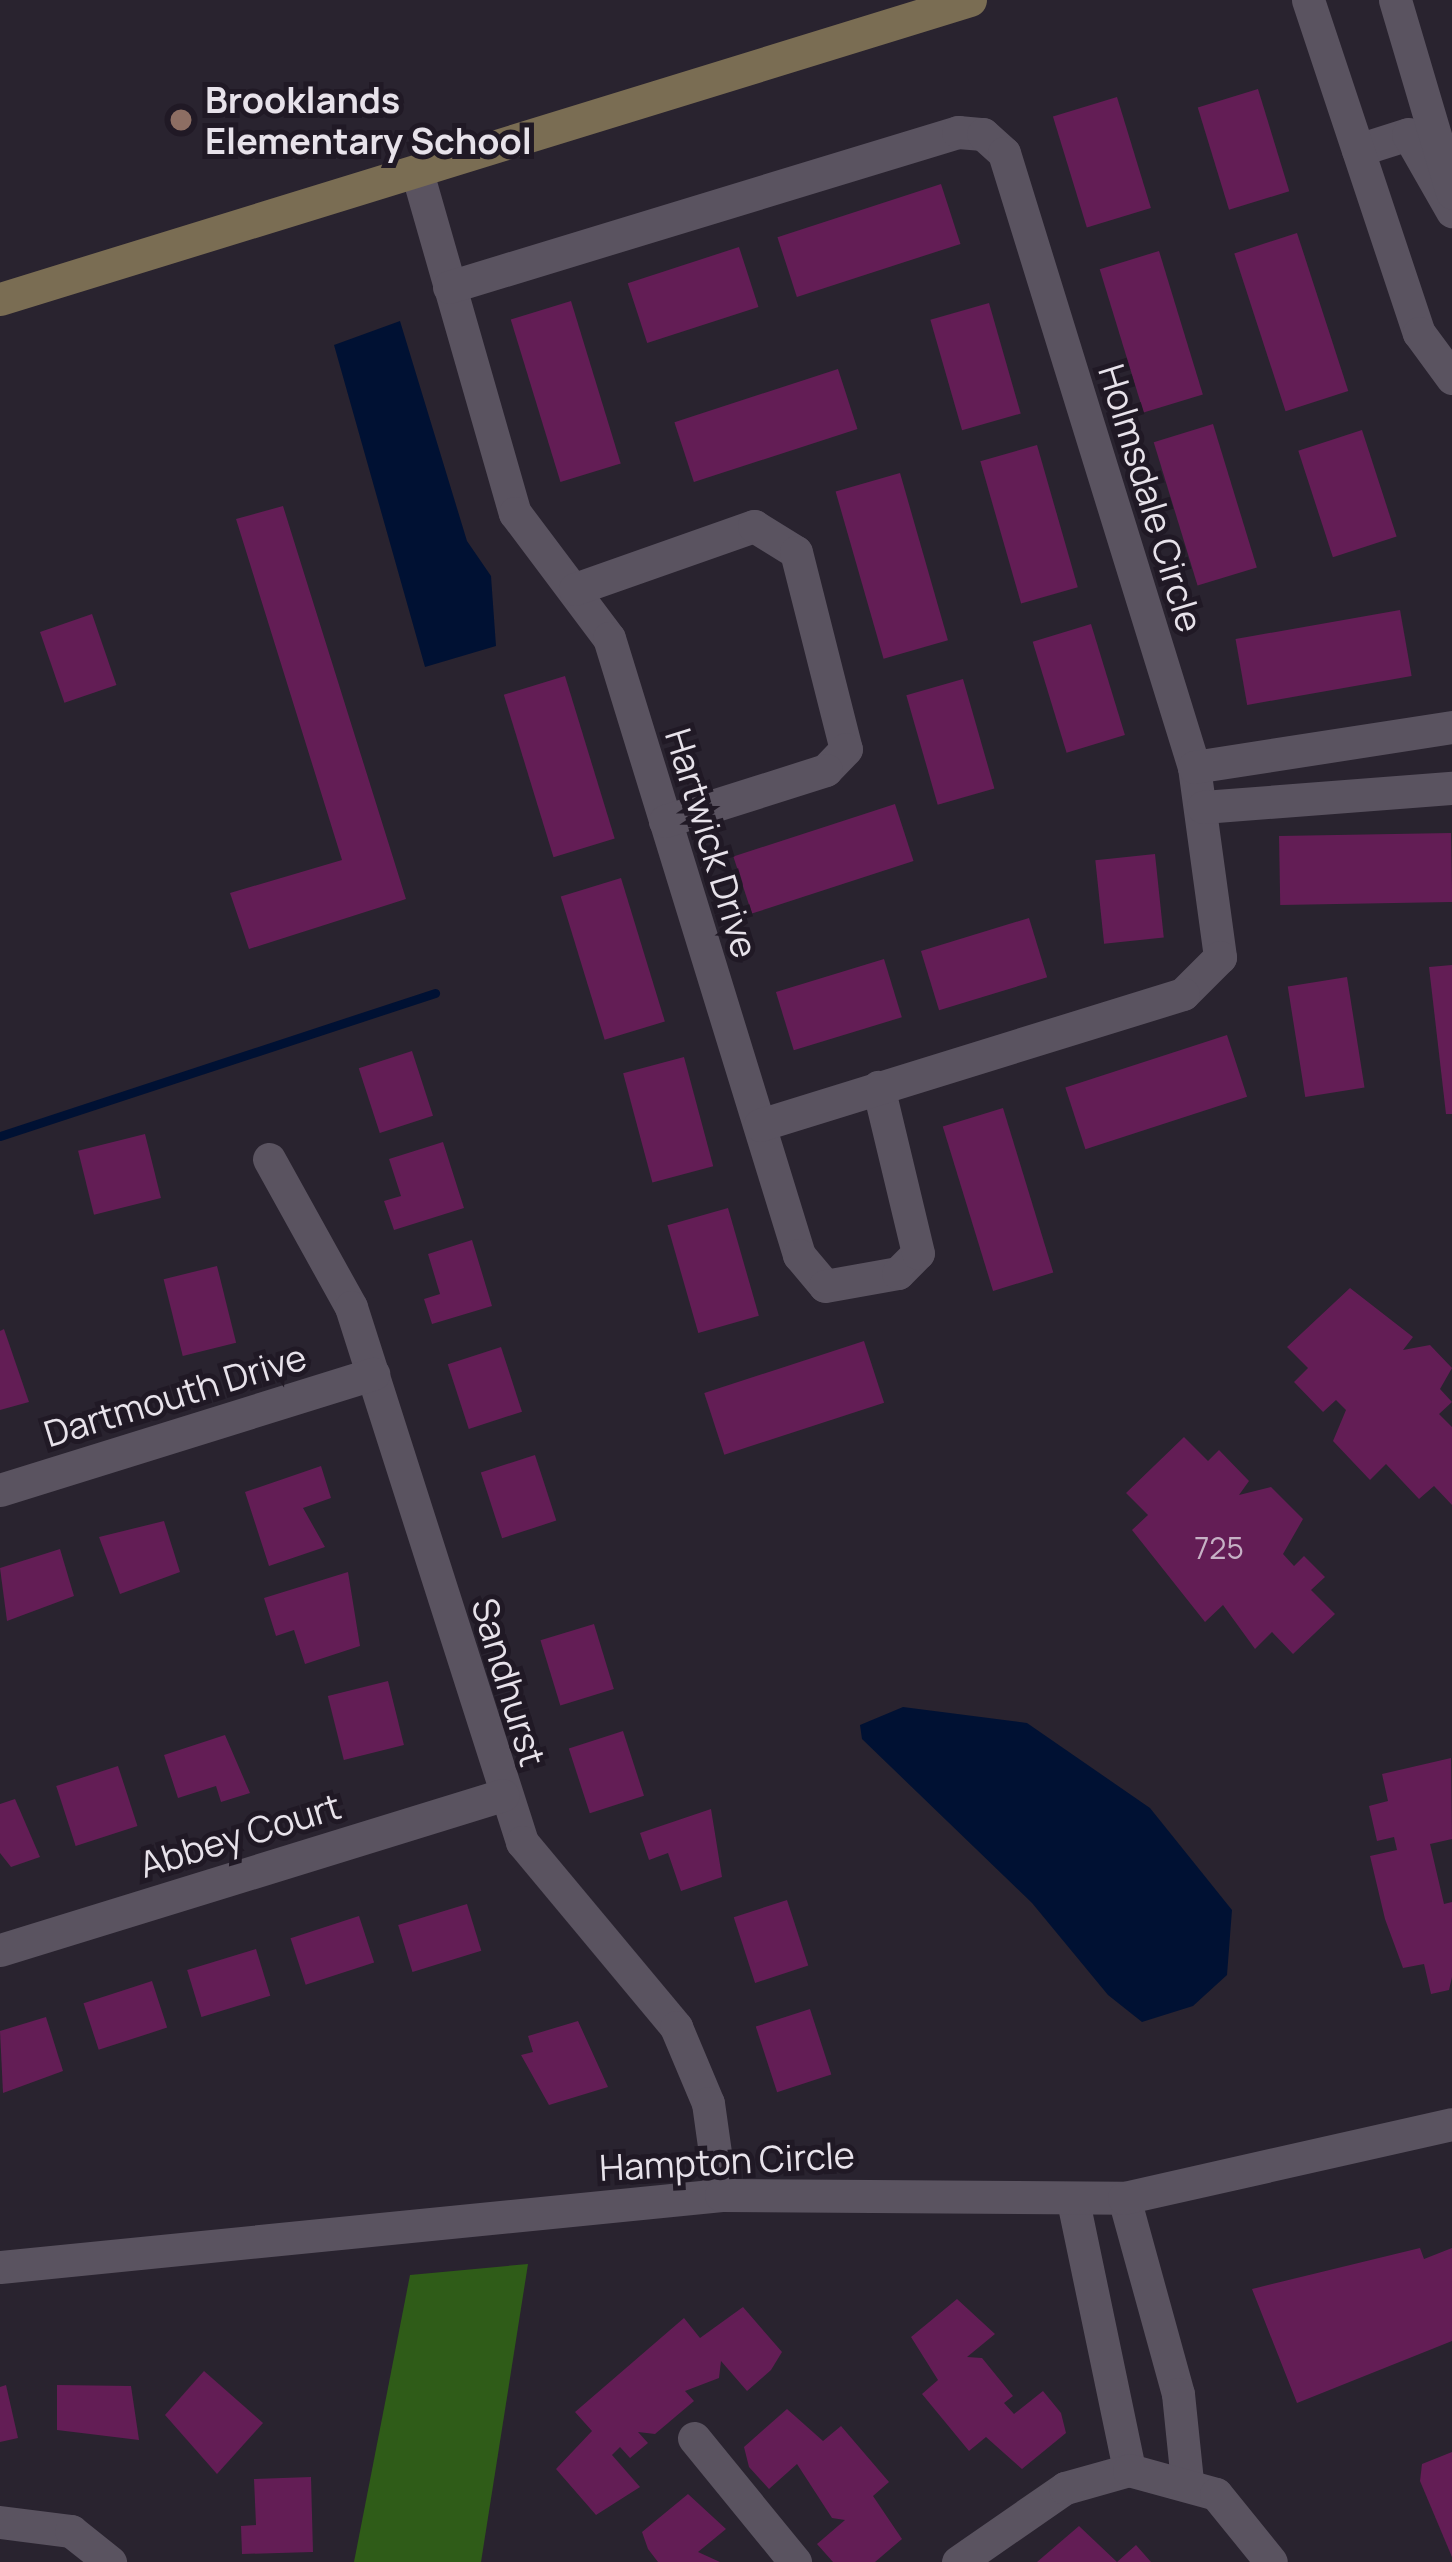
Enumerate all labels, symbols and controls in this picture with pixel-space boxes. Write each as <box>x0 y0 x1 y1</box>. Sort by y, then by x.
place label: Brooklands Elementary School <box>205 77 532 162</box>
marker: Brooklands Elementary School <box>168 107 194 133</box>
street label: Holmsdale Circle <box>1090 359 1212 637</box>
street label: Hartwick Drive <box>657 723 767 963</box>
street label: Dartmouth Drive <box>39 1335 311 1455</box>
house number: 725 <box>1194 1530 1244 1566</box>
street label: Sandhurst <box>463 1593 555 1771</box>
street label: Abbey Court <box>134 1784 346 1886</box>
street label: Hampton Circle <box>598 2133 856 2189</box>

